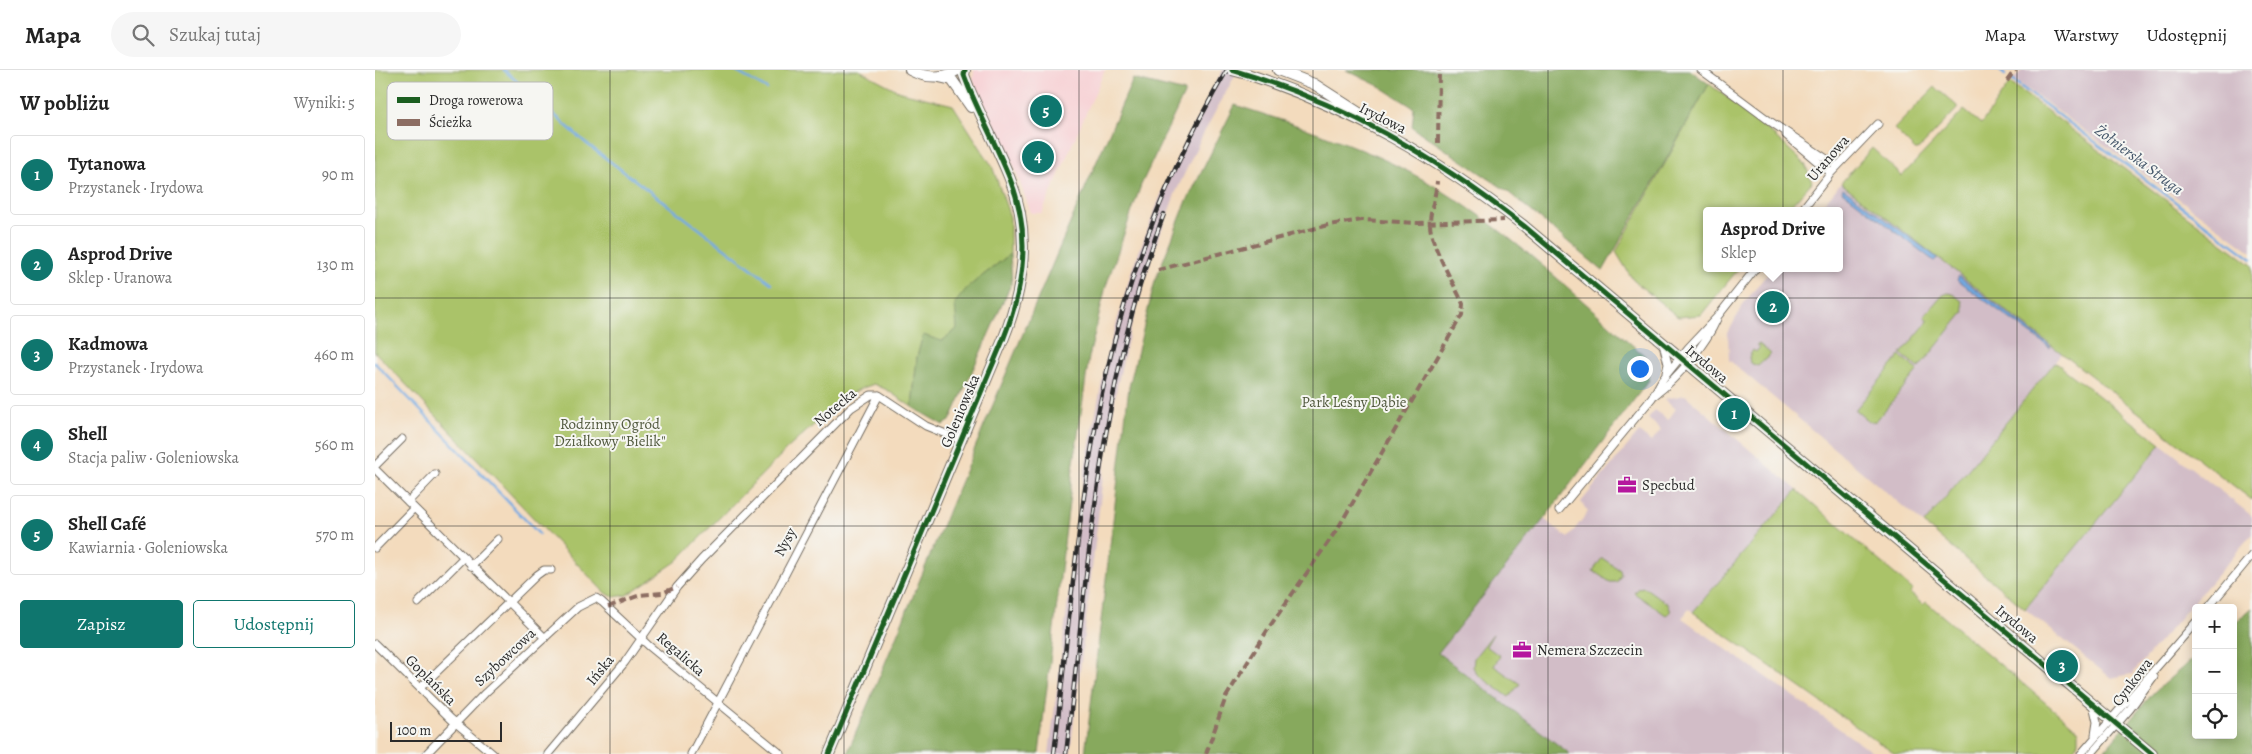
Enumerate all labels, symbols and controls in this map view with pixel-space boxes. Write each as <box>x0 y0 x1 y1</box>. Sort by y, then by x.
search box <box>111 12 461 57</box>
text: Mapa <box>25 19 81 51</box>
icon: search <box>129 21 157 49</box>
text: Szukaj tutaj <box>169 22 261 48</box>
text: Mapa <box>1985 23 2026 47</box>
text: Warstwy <box>2054 23 2118 47</box>
text: Udostępnij <box>2146 23 2227 47</box>
legend <box>387 82 553 140</box>
text: W pobliżu <box>20 89 109 117</box>
text: Droga rowerowa <box>429 91 524 110</box>
text: Wyniki: 5 <box>294 92 355 114</box>
pin: 5 <box>1030 92 1062 130</box>
street label: Irydowa <box>1356 98 1410 138</box>
text: Ścieżka <box>429 113 472 132</box>
water label: Żołnierska Struga <box>2090 119 2188 201</box>
street label: Uranowa <box>1802 131 1854 185</box>
pin: 4 <box>1022 138 1054 176</box>
text: Tytanowa <box>68 151 146 177</box>
text: 1 <box>34 164 40 186</box>
text: 90 m <box>322 164 354 186</box>
text: Przystanek · Irydowa <box>68 177 204 199</box>
popup <box>1703 207 1843 272</box>
text: Asprod Drive <box>1721 216 1825 242</box>
text: Asprod Drive <box>68 241 173 267</box>
text: Sklep <box>1721 242 1756 264</box>
text: 2 <box>33 254 41 276</box>
text: 130 m <box>317 254 354 276</box>
text: Sklep · Uranowa <box>68 267 172 289</box>
pin: 2 <box>1757 288 1789 326</box>
text: Kadmowa <box>68 331 148 357</box>
street label: Irydowa <box>1681 340 1733 388</box>
text: 3 <box>34 344 40 366</box>
text: 460 m <box>314 344 354 366</box>
your location <box>1627 356 1653 382</box>
text: Przystanek · Irydowa <box>68 357 204 379</box>
street label: Goleniowska <box>936 371 984 451</box>
street label: Notecka <box>809 383 861 431</box>
park label: Park Leśny Dąbie <box>1301 392 1407 412</box>
pin: 1 <box>1718 395 1750 433</box>
park label: Rodzinny Ogród Działkowy "Bielik" <box>554 414 666 451</box>
text: Shell <box>68 421 107 447</box>
text: 4 <box>33 434 41 456</box>
text: 560 m <box>315 434 354 456</box>
text: Stacja paliw · Goleniowska <box>68 447 239 469</box>
office icon: Specbud <box>1616 474 1638 496</box>
place label: Specbud <box>1642 475 1696 495</box>
text: Shell Café <box>68 511 146 537</box>
text: 5 <box>34 524 40 546</box>
text: 570 m <box>315 524 354 546</box>
street label: Nysy <box>769 524 801 560</box>
text: Kawiarnia · Goleniowska <box>68 537 228 559</box>
button: Zapisz <box>20 600 183 648</box>
button: Udostępnij <box>193 600 355 648</box>
street label: Irydowa <box>1991 600 2043 648</box>
map controls <box>2192 604 2237 739</box>
button: + <box>2192 604 2237 649</box>
street label: Szybowcowa <box>470 623 540 691</box>
street label: Regalicka <box>653 627 709 681</box>
office icon: Nemera Szczecin <box>1511 639 1533 661</box>
place label: Nemera Szczecin <box>1537 640 1643 660</box>
pin: 3 <box>2046 647 2078 685</box>
button: − <box>2192 649 2237 694</box>
street label: Goplańska <box>401 650 461 710</box>
street label: Ińska <box>582 651 618 689</box>
street label: Cynkowa <box>2107 654 2157 710</box>
button: locate <box>2192 694 2237 739</box>
scale bar <box>390 719 503 742</box>
text: 100 m <box>397 721 431 740</box>

